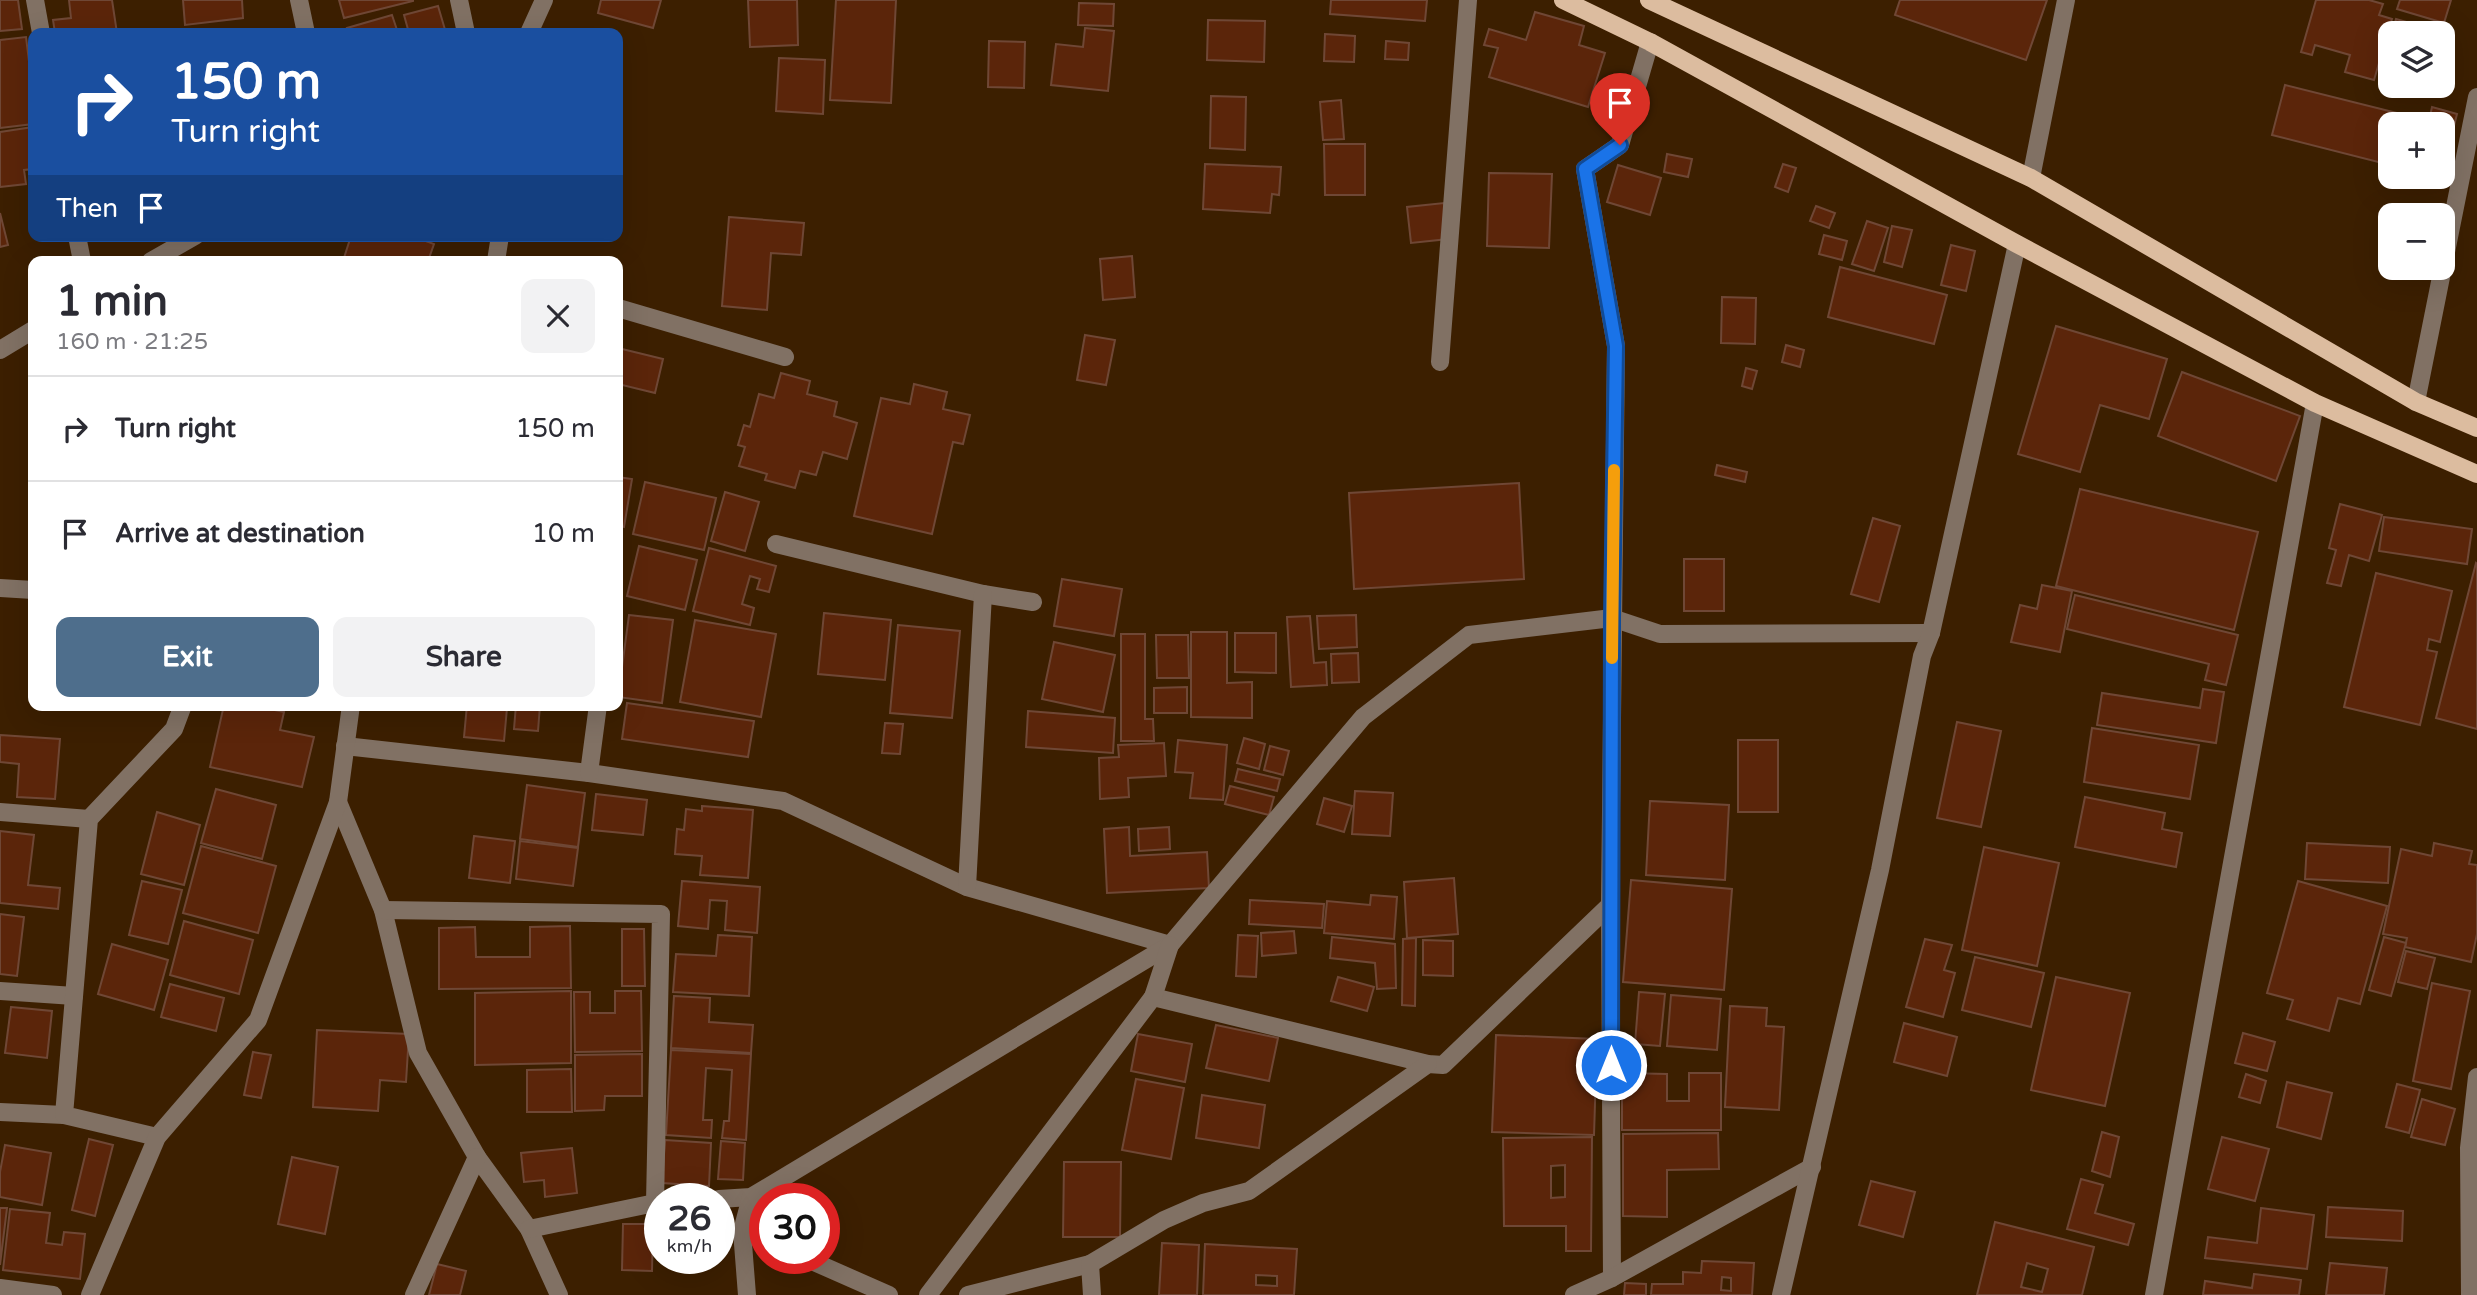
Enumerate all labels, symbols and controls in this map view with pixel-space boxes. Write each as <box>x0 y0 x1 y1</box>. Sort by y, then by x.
map controls <box>2378 21 2455 280</box>
button: layers <box>2378 21 2455 98</box>
text: 150 m <box>171 53 321 112</box>
icon: right <box>56 56 147 147</box>
pin <box>1590 73 1650 145</box>
icon: arrive <box>1601 84 1639 122</box>
button: + <box>2378 112 2455 189</box>
text: Turn right <box>171 113 320 151</box>
icon: arrive <box>132 189 170 227</box>
text: Then <box>56 193 118 224</box>
button: − <box>2378 203 2455 280</box>
text: 1 min <box>56 276 168 327</box>
button: close <box>521 279 595 353</box>
text: 160 m · 21:25 <box>56 328 208 356</box>
icon: right <box>56 410 94 448</box>
text: Turn right <box>115 413 236 444</box>
text: 150 m <box>515 413 595 444</box>
icon: arrive <box>56 515 94 553</box>
text: Arrive at destination <box>115 518 365 549</box>
text: 10 m <box>532 518 595 549</box>
button: Exit <box>56 617 319 697</box>
button: Share <box>333 617 595 697</box>
position arrow <box>1574 1028 1648 1102</box>
speed limit sign: 30 <box>749 1183 840 1274</box>
text: 26 <box>668 1198 711 1240</box>
text: km/h <box>667 1235 712 1257</box>

